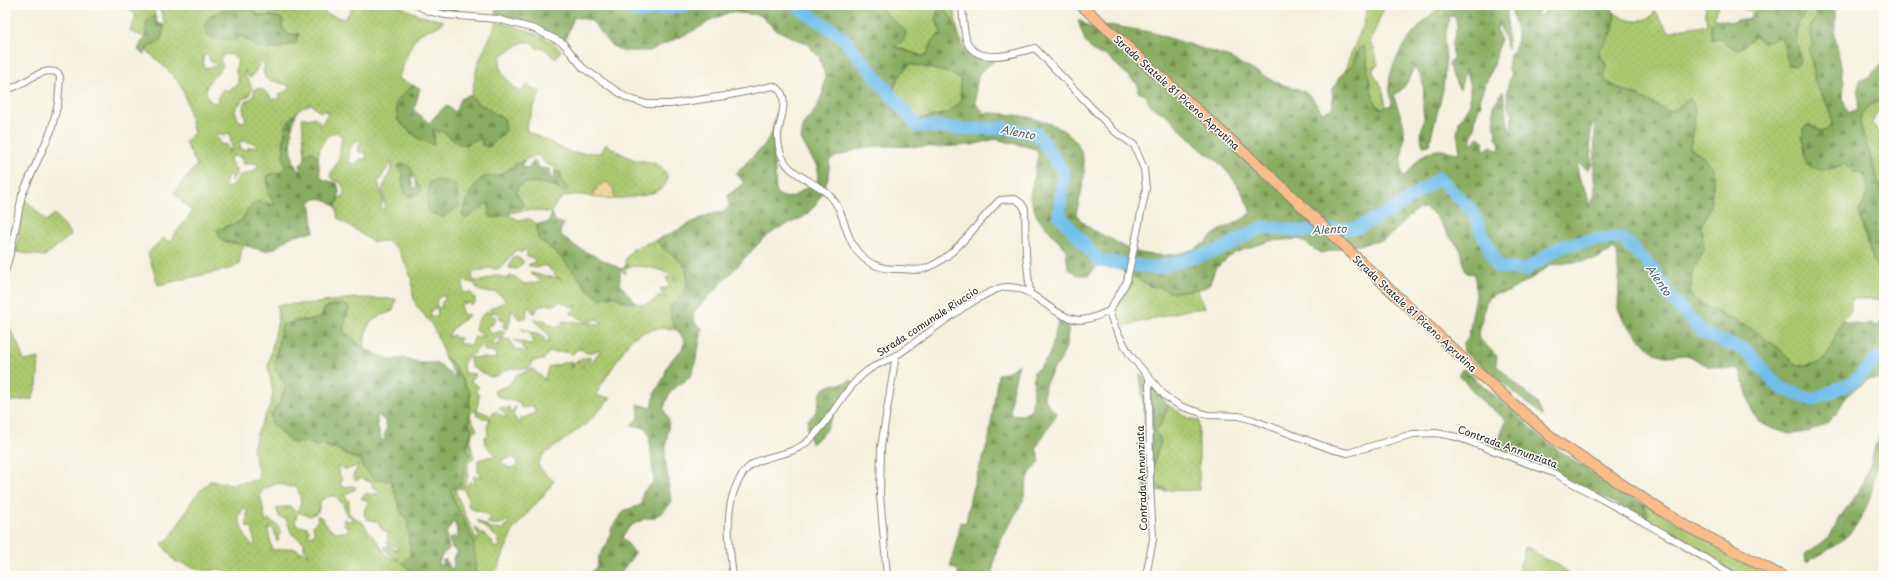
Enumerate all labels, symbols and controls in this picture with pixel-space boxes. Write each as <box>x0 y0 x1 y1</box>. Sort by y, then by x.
street label: Strada Statale 81 Piceno Aprutina <box>1110 31 1244 153</box>
water label: Alento <box>999 120 1038 144</box>
water label: Alento <box>1311 220 1348 238</box>
street label: Strada Statale 81 Piceno Aprutina <box>1349 251 1481 375</box>
water label: Alento <box>1642 261 1676 300</box>
street label: Strada comunale Riuccio <box>873 282 981 360</box>
street label: Contrada Annunziata <box>1456 421 1561 471</box>
street label: Contrada Annunziata <box>1132 424 1150 531</box>

